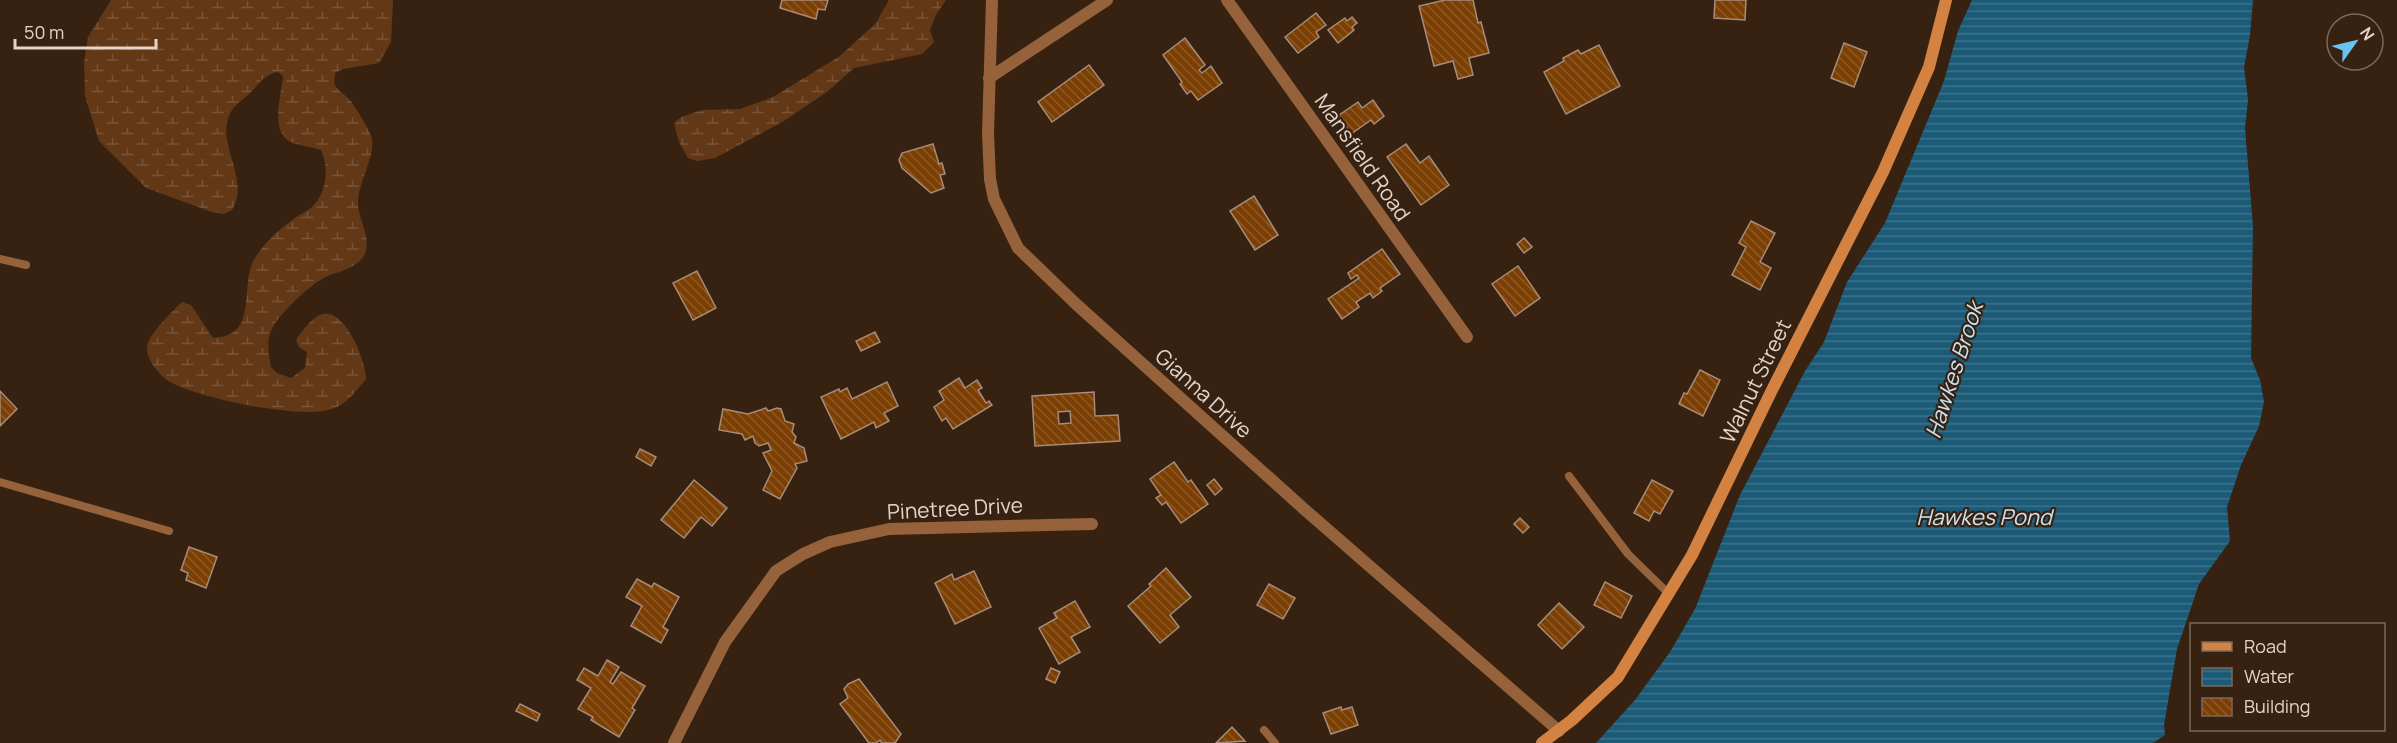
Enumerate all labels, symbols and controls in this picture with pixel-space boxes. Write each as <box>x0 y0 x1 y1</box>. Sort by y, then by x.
scale bar <box>15 12 156 50</box>
north arrow <box>2325 12 2385 72</box>
text: 50 m <box>24 20 64 44</box>
text: N <box>2355 23 2380 45</box>
street label: Mansfield Road <box>1309 88 1417 226</box>
water label: Hawkes Brook <box>1918 295 1991 442</box>
street label: Walnut Street <box>1713 314 1797 448</box>
street label: Gianna Drive <box>1150 342 1258 444</box>
street label: Pinetree Drive <box>886 490 1024 526</box>
water label: Hawkes Pond <box>1916 502 2055 532</box>
legend <box>2190 623 2385 731</box>
text: Road <box>2244 634 2287 658</box>
text: Water <box>2244 664 2294 688</box>
text: Building <box>2244 694 2310 718</box>

